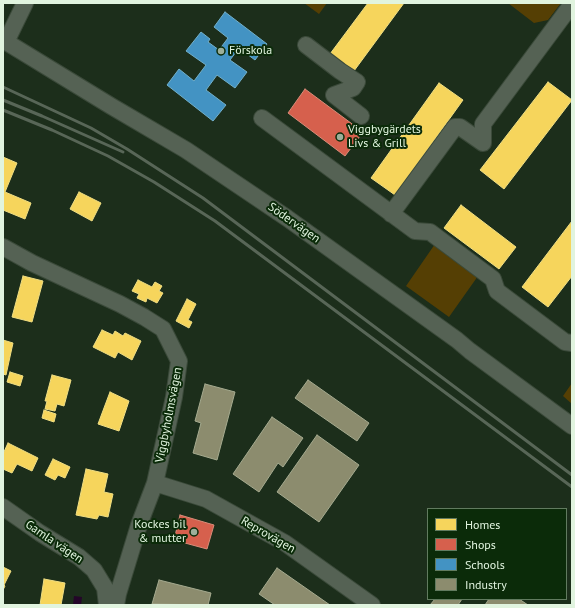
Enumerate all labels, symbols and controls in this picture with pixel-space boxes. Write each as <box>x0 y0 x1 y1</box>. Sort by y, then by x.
place label: Förskola <box>229 44 272 58</box>
marker: Förskola <box>216 46 226 56</box>
place label: Viggbygärdets Livs & Grill <box>348 123 421 151</box>
marker: Viggbygärdets Livs & Grill <box>335 132 345 142</box>
street label: Södervägen <box>265 200 323 246</box>
street label: Viggbyholmsvägen <box>153 366 185 464</box>
legend <box>427 508 567 600</box>
street label: Reprovägen <box>238 514 298 556</box>
street label: Gamla vägen <box>22 517 86 567</box>
text: Homes <box>465 517 500 532</box>
place label: Kockes bil & mutter <box>134 518 186 546</box>
marker: Kockes bil & mutter <box>189 527 199 537</box>
text: Shops <box>465 537 496 552</box>
text: Schools <box>465 557 505 572</box>
text: Industry <box>465 577 507 592</box>

